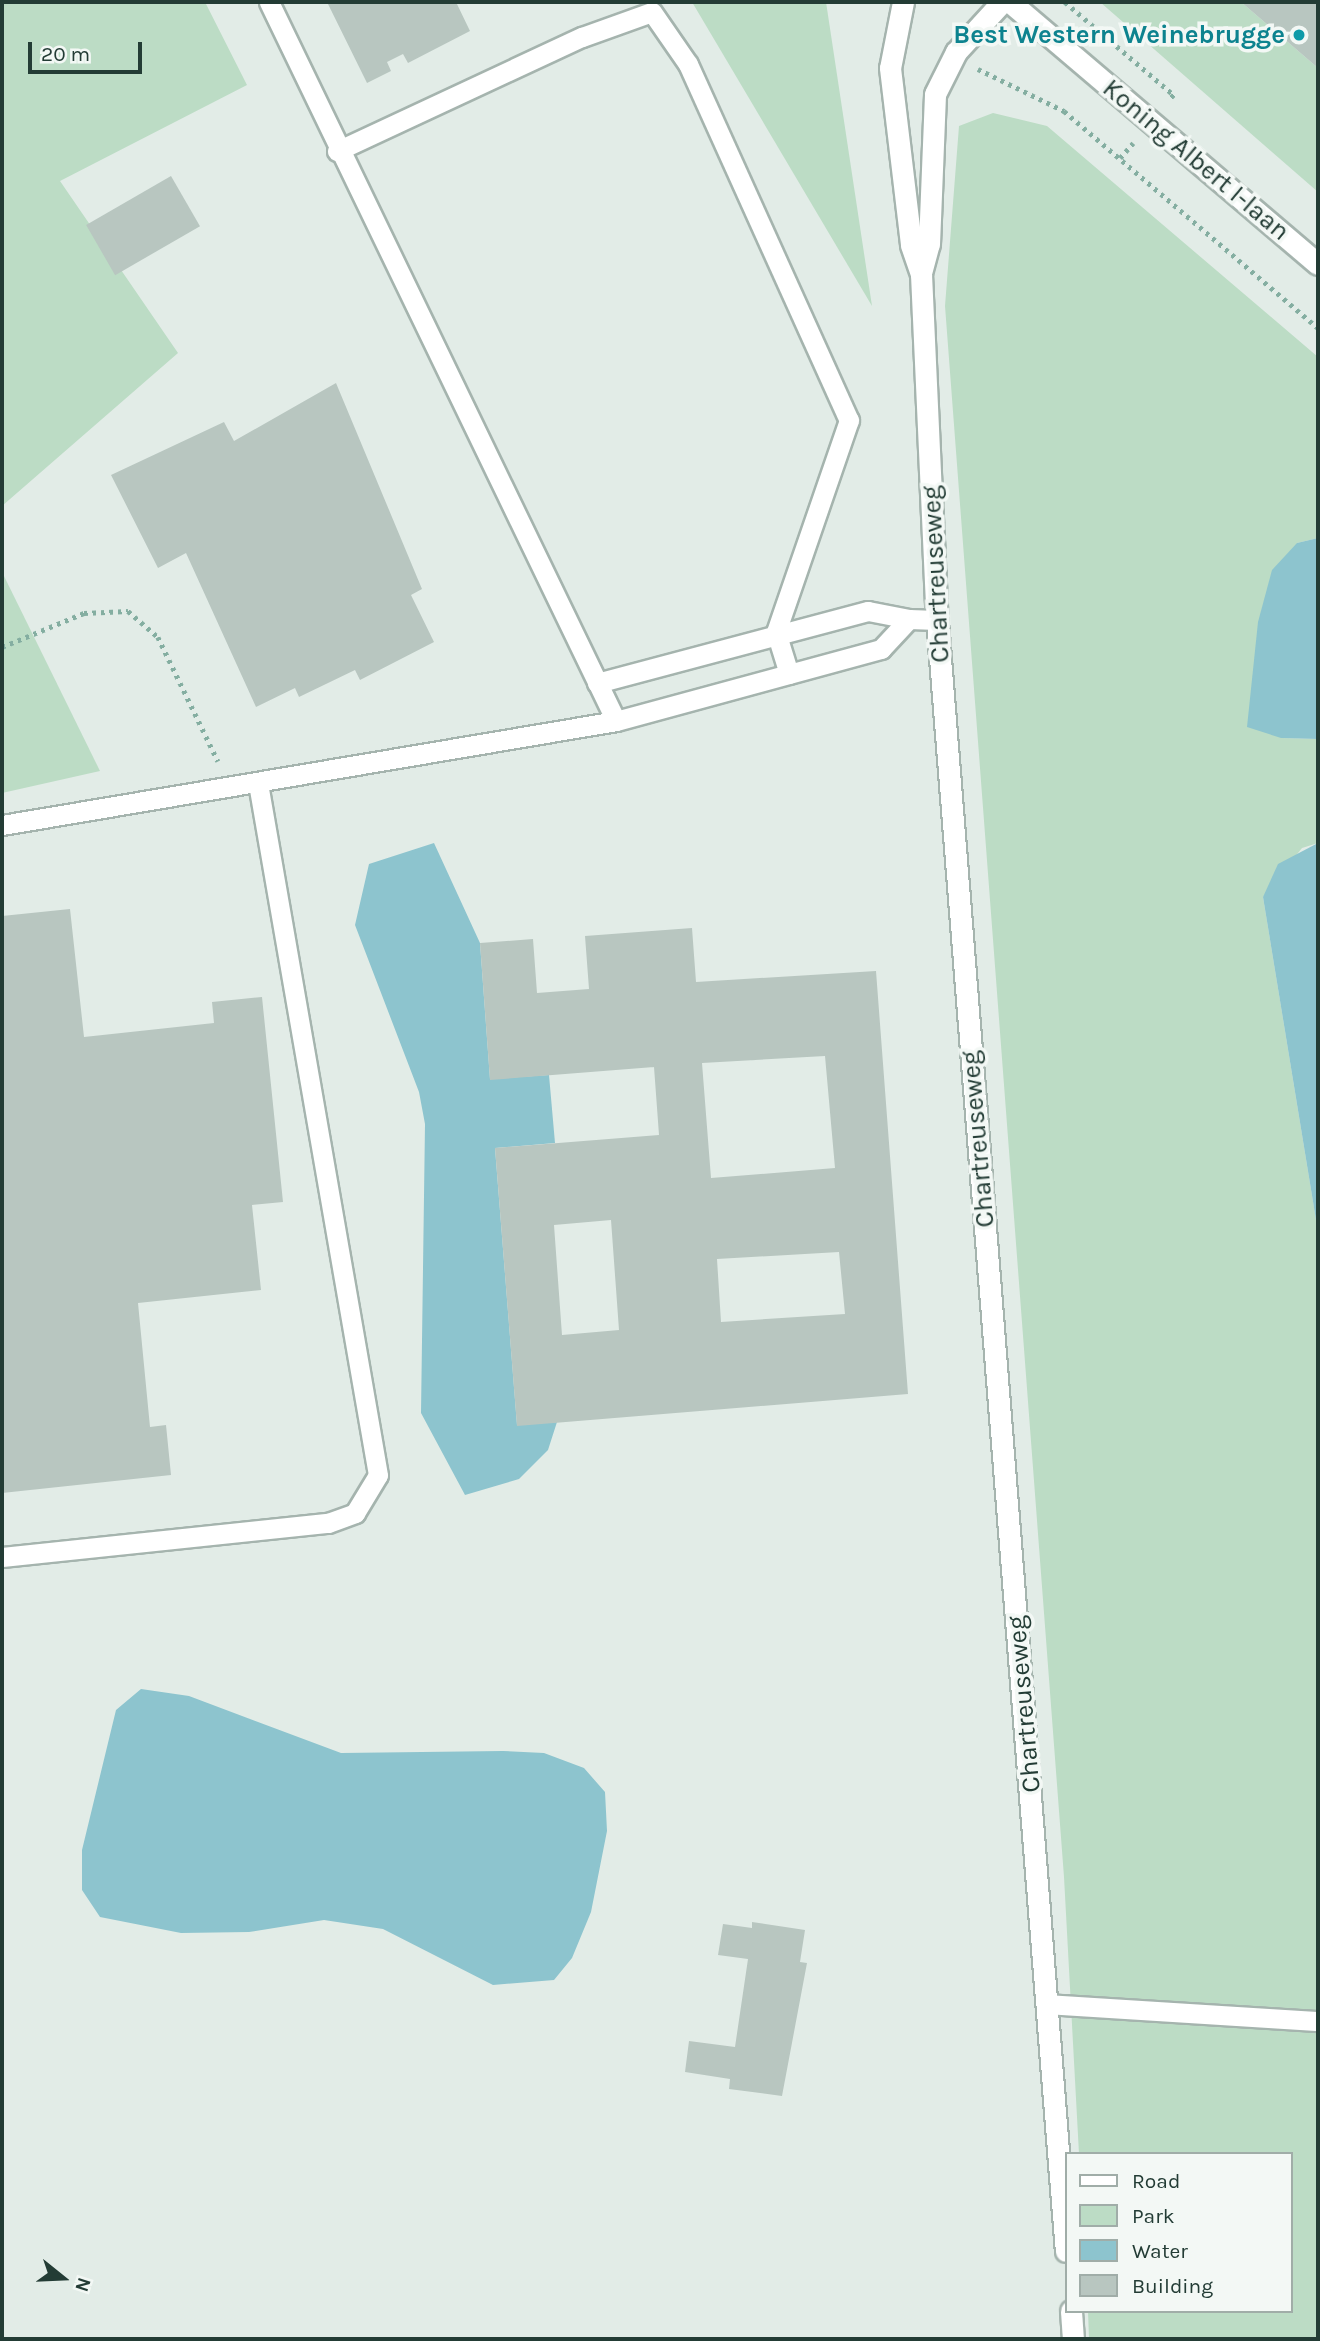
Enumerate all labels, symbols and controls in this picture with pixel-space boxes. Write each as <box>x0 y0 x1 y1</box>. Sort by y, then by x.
place label: Best Western Weinebrugge <box>953 19 1285 51</box>
marker: Best Western Weinebrugge <box>1291 27 1307 43</box>
scale bar <box>32 28 145 72</box>
text: 20 m <box>41 42 90 66</box>
street label: Koning Albert I-laan <box>1096 73 1296 247</box>
street label: Chartreuseweg <box>916 485 956 663</box>
street label: Chartreuseweg <box>955 1049 1001 1229</box>
street label: Chartreuseweg <box>1001 1614 1047 1794</box>
legend <box>1064 2152 1292 2313</box>
text: Road <box>1132 2169 1180 2193</box>
text: Park <box>1132 2204 1175 2228</box>
text: Water <box>1132 2239 1188 2263</box>
north arrow <box>28 2243 98 2313</box>
text: Building <box>1132 2274 1213 2298</box>
text: N <box>70 2275 96 2294</box>

